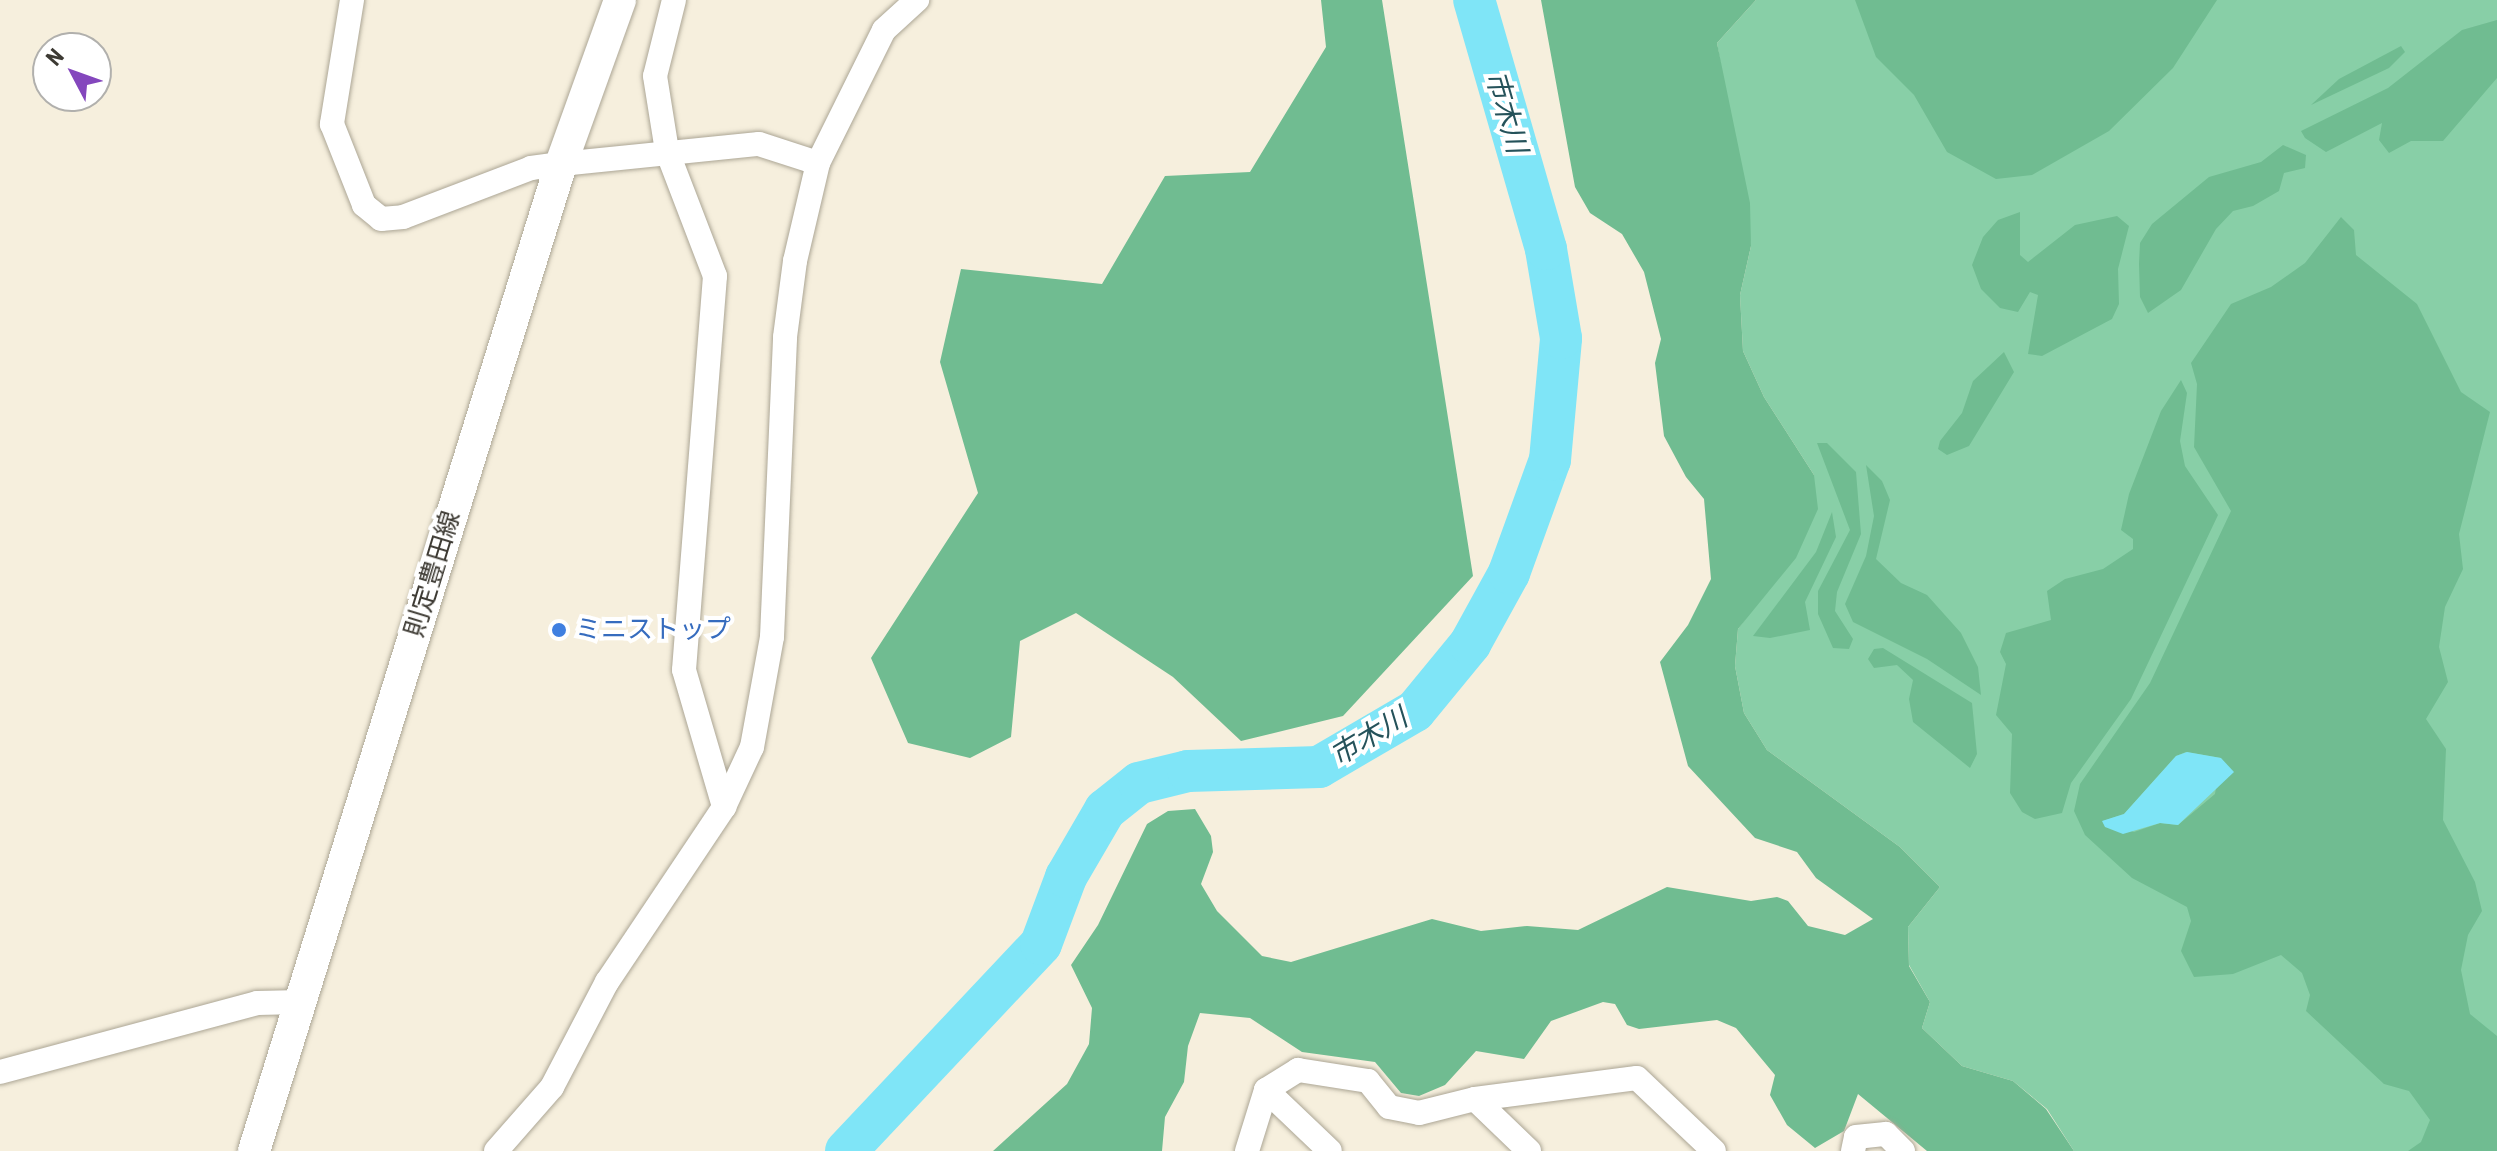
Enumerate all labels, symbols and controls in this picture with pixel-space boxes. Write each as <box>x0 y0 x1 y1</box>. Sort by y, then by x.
north arrow <box>32 32 112 112</box>
text: N <box>41 44 69 71</box>
water label: 市木川 <box>1478 67 1534 157</box>
street label: 則定豊田線 <box>399 507 467 641</box>
place label: ミニストップ <box>575 614 731 646</box>
marker: ミニストップ <box>550 621 568 639</box>
water label: 市木川 <box>1324 701 1414 773</box>

